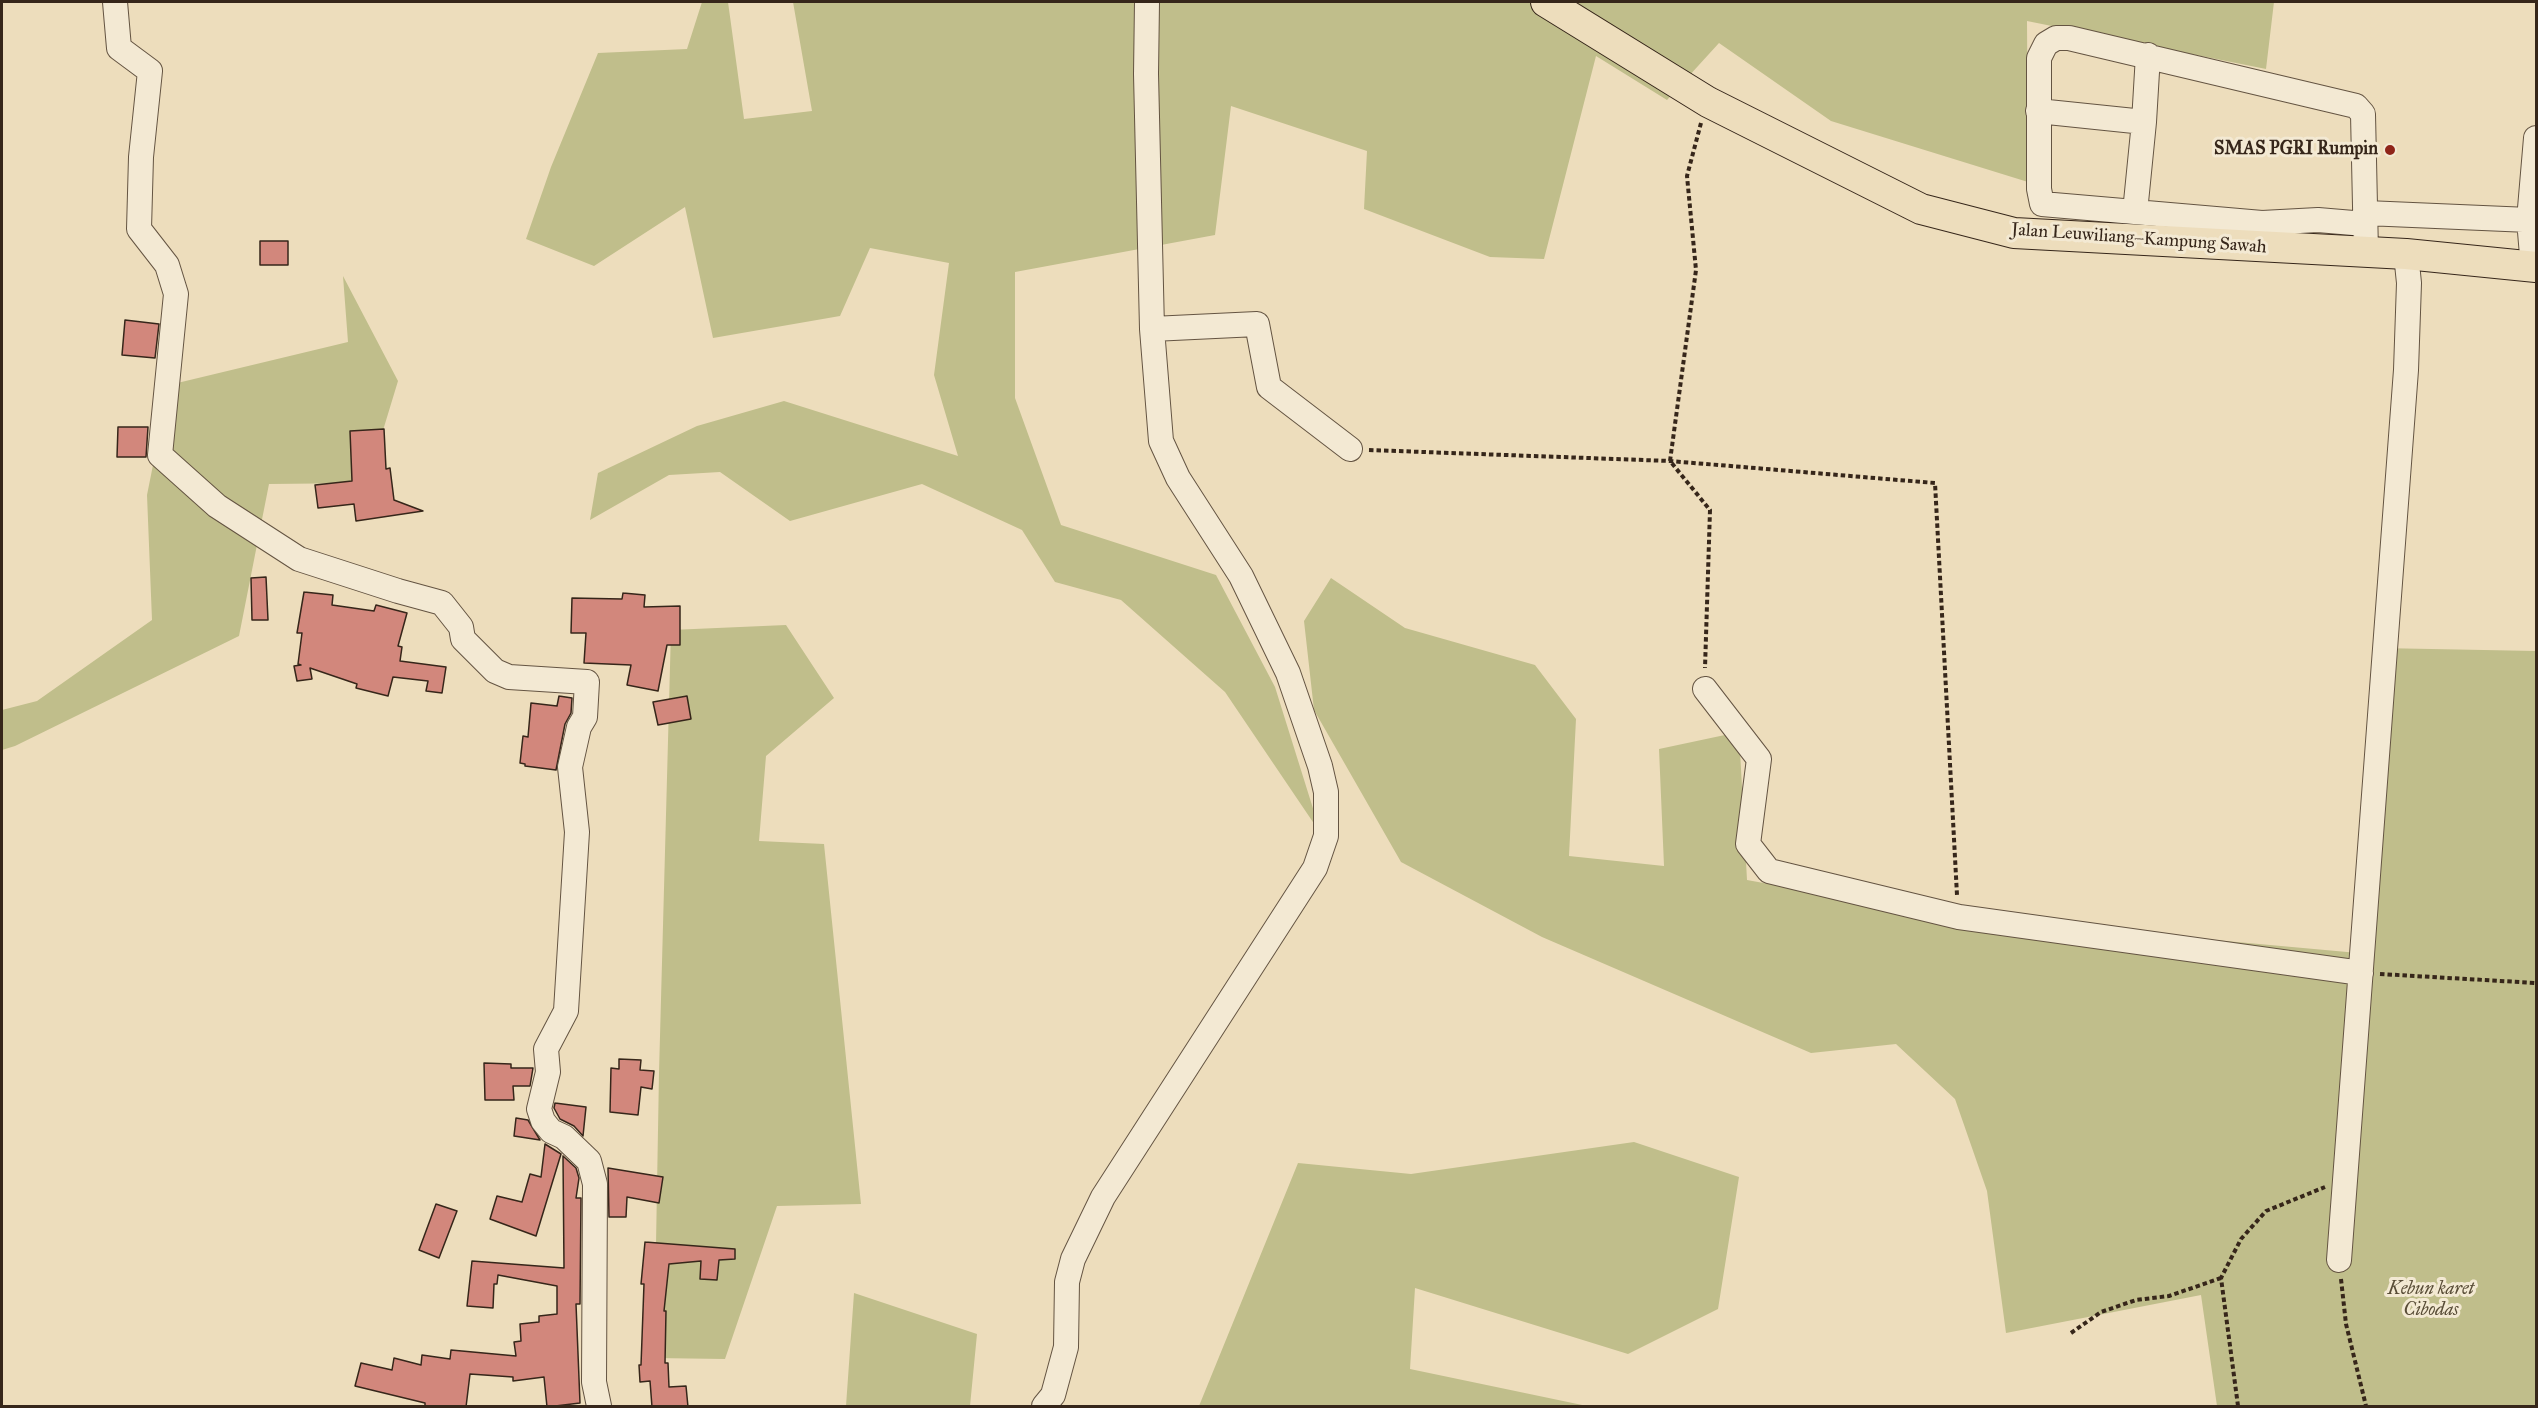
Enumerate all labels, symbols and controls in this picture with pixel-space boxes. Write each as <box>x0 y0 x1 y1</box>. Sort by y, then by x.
place label: SMAS PGRI Rumpin <box>2214 139 2378 161</box>
marker: SMAS PGRI Rumpin <box>2383 143 2397 157</box>
street label: Jalan Leuwiliang–Kampung Sawah <box>2011 219 2267 259</box>
park label: Kebun karet Cibodas <box>2388 1279 2474 1322</box>

